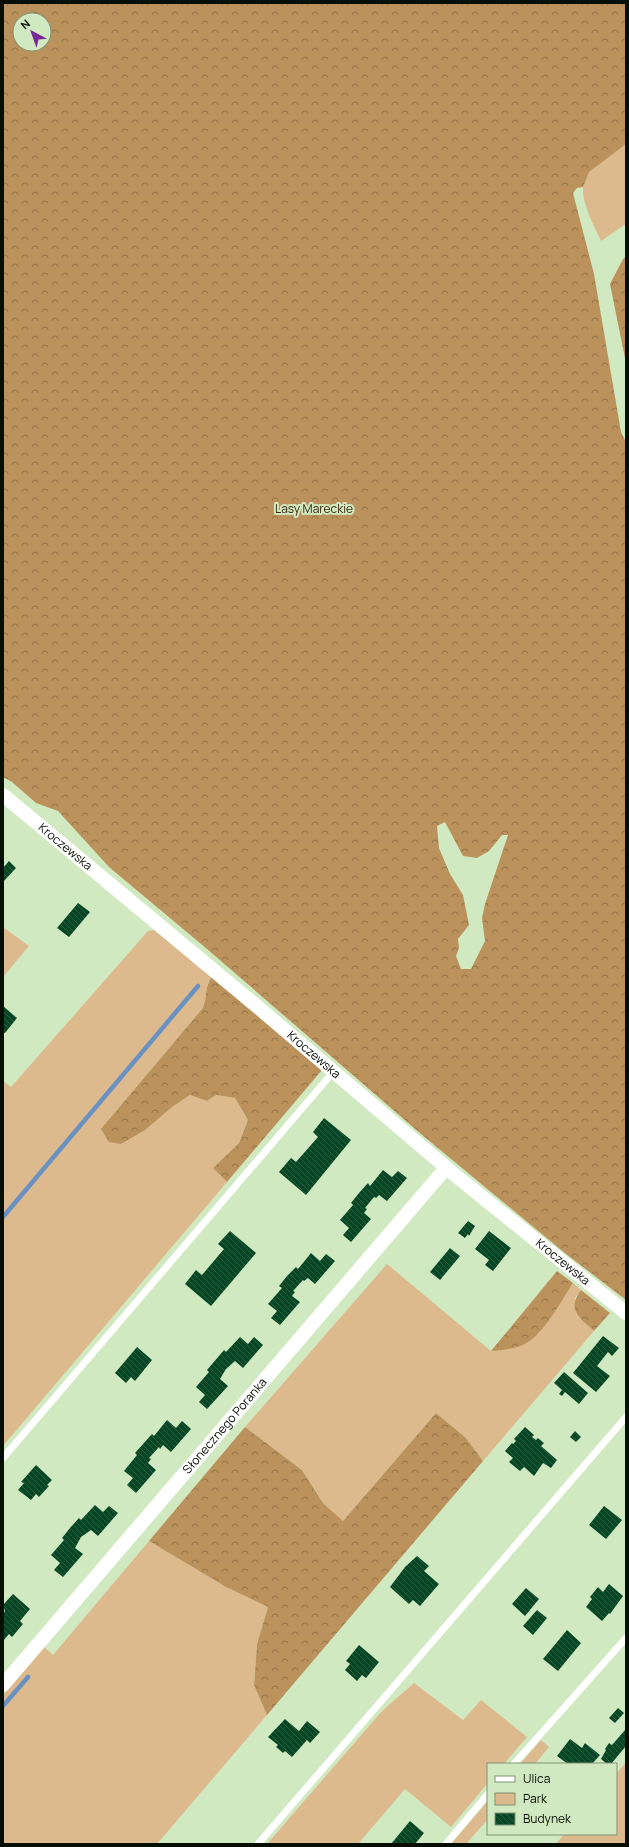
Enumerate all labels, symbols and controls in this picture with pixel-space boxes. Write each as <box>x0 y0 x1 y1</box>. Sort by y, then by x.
north arrow <box>12 12 52 52</box>
text: N <box>17 16 33 32</box>
park label: Lasy Mareckie <box>275 500 353 517</box>
street label: Kroczewska <box>35 819 96 874</box>
street label: Kroczewska <box>284 1027 345 1082</box>
street label: Kroczewska <box>532 1234 594 1289</box>
street label: Słonecznego Poranka <box>179 1374 270 1477</box>
legend <box>487 1763 617 1835</box>
text: Ulica <box>523 1770 550 1787</box>
text: Park <box>523 1790 548 1807</box>
text: Budynek <box>523 1810 572 1827</box>

